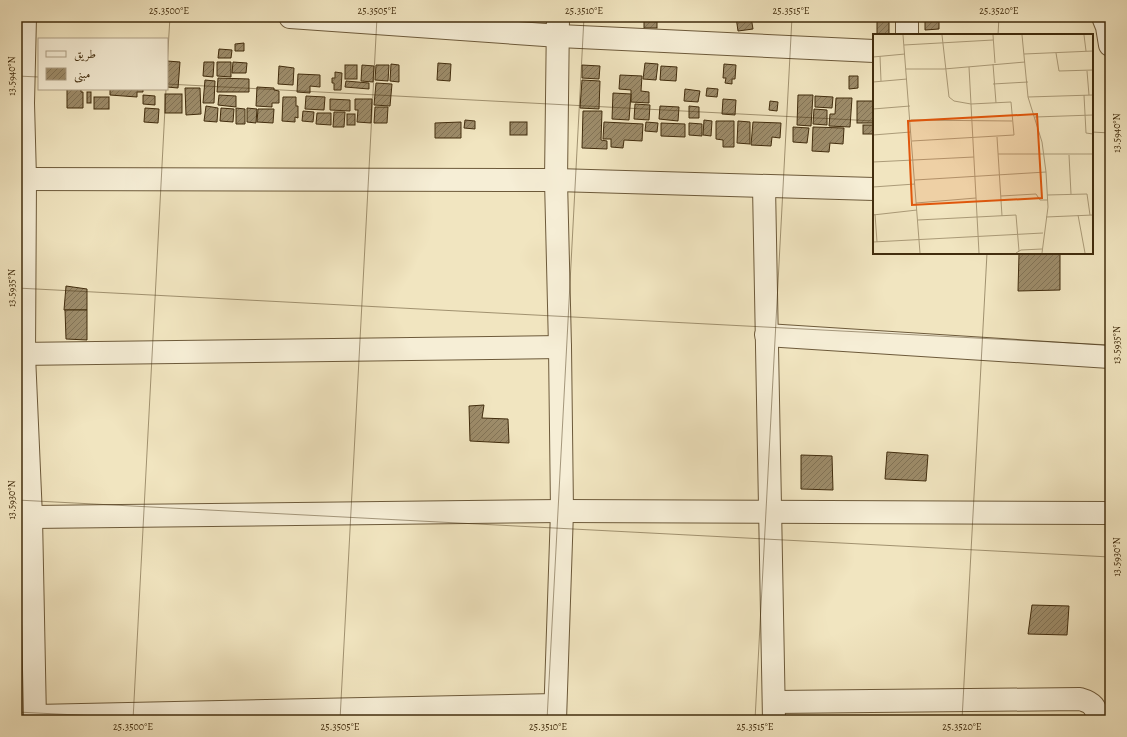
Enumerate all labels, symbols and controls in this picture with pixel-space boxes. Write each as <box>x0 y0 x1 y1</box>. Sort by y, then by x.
text: 25.3500°E <box>149 4 189 17</box>
text: 25.3505°E <box>357 4 397 17</box>
text: 25.3510°E <box>565 4 603 17</box>
text: 25.3515°E <box>772 4 810 17</box>
text: 25.3520°E <box>979 4 1019 17</box>
inset map <box>873 34 1093 254</box>
legend <box>38 38 168 90</box>
text: طريق <box>74 46 96 62</box>
text: 13.5940°N <box>5 56 18 96</box>
text: مبنى <box>74 66 90 83</box>
text: 13.5940°N <box>1110 113 1123 153</box>
text: 13.5935°N <box>5 269 18 307</box>
text: 13.5935°N <box>1110 326 1123 364</box>
text: 13.5930°N <box>5 480 18 520</box>
text: 13.5930°N <box>1110 537 1123 577</box>
text: 25.3500°E <box>113 720 153 733</box>
text: 25.3505°E <box>320 720 360 733</box>
text: 25.3510°E <box>529 720 567 733</box>
text: 25.3515°E <box>736 720 774 733</box>
text: 25.3520°E <box>942 720 982 733</box>

